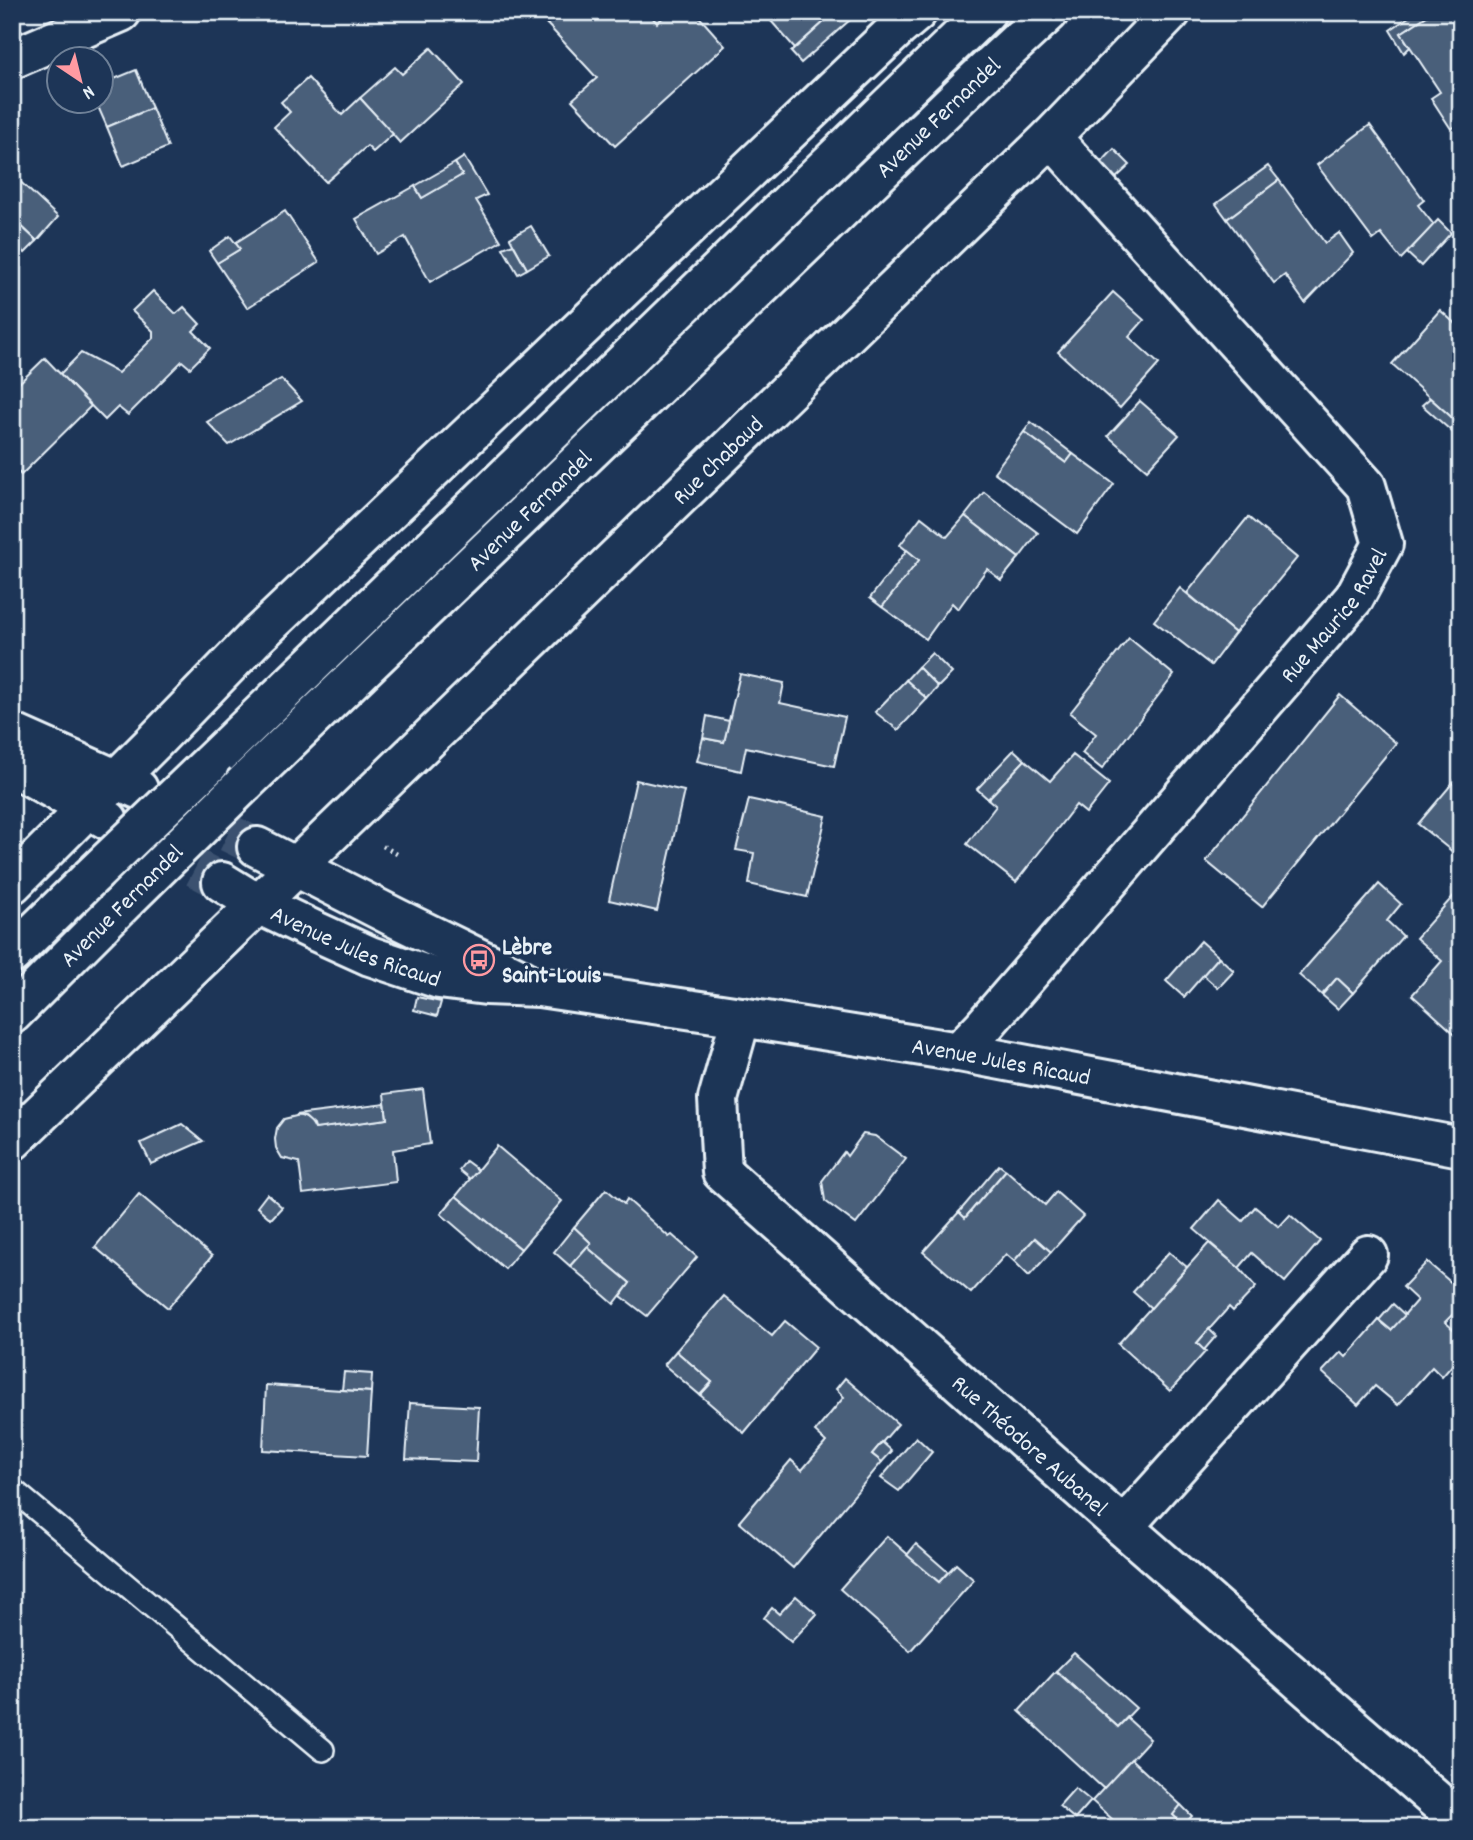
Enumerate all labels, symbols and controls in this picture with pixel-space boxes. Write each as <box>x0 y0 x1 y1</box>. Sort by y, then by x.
north arrow <box>46 46 116 116</box>
street label: Avenue Fernandel <box>869 50 1010 187</box>
text: N <box>76 77 99 105</box>
street label: Rue Chabaud <box>666 410 773 514</box>
street label: Avenue Fernandel <box>461 443 602 581</box>
street label: Rue Maurice Ravel <box>1273 542 1398 692</box>
street label: Avenue Fernandel <box>54 838 193 977</box>
street label: Avenue Jules Ricaud <box>264 898 444 998</box>
place label: Lèbre Saint-Louis <box>502 932 602 994</box>
bus stop icon: Lèbre Saint-Louis <box>462 943 496 977</box>
street label: Avenue Jules Ricaud <box>909 1031 1093 1096</box>
street label: Rue Théodore Aubanel <box>942 1368 1114 1526</box>

